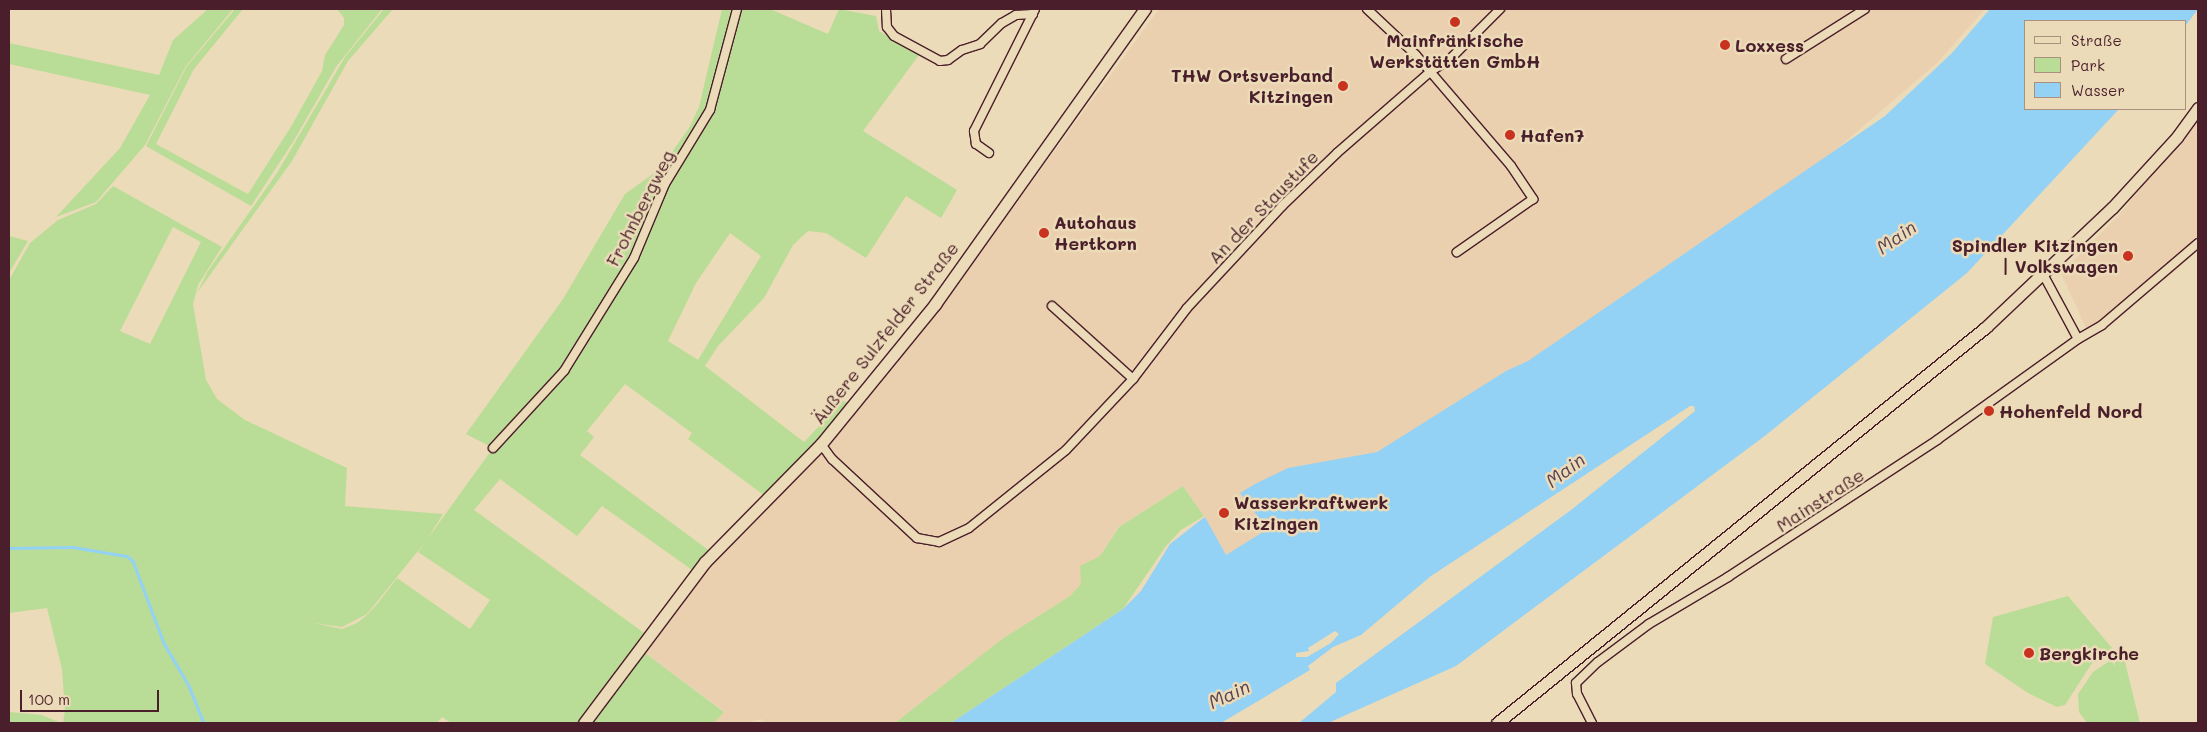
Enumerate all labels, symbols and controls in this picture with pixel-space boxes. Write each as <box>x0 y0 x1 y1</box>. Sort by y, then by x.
marker: Mainfränkische Werkstätten GmbH <box>1449 16 1461 28</box>
legend <box>2024 20 2187 110</box>
place label: Mainfränkische Werkstätten GmbH <box>1370 30 1540 72</box>
text: Straße <box>2071 30 2122 50</box>
place label: Loxxess <box>1735 34 1804 56</box>
marker: Loxxess <box>1719 39 1731 51</box>
text: Park <box>2071 55 2105 75</box>
place label: THW Ortsverband Kitzingen <box>1171 65 1333 108</box>
marker: THW Ortsverband Kitzingen <box>1337 80 1349 92</box>
text: Wasser <box>2071 80 2125 100</box>
place label: Hafen7 <box>1520 124 1584 146</box>
marker: Hafen7 <box>1504 129 1516 141</box>
street label: Frohnbergweg <box>601 146 679 270</box>
street label: An der Staustufe <box>1203 146 1323 268</box>
place label: Autohaus Hertkorn <box>1054 212 1137 254</box>
water label: Main <box>1872 215 1920 259</box>
marker: Autohaus Hertkorn <box>1038 227 1050 239</box>
place label: Spindler Kitzingen | Volkswagen <box>1952 235 2118 278</box>
street label: Äußere Sulzfelder Straße <box>807 238 963 428</box>
marker: Spindler Kitzingen | Volkswagen <box>2122 250 2134 262</box>
place label: Hohenfeld Nord <box>1999 400 2142 422</box>
marker: Hohenfeld Nord <box>1983 405 1995 417</box>
water label: Main <box>1541 448 1589 492</box>
street label: Mainstraße <box>1772 464 1868 536</box>
place label: Wasserkraftwerk Kitzingen <box>1234 492 1388 534</box>
marker: Wasserkraftwerk Kitzingen <box>1218 507 1230 519</box>
place label: Bergkirche <box>2039 642 2139 664</box>
marker: Bergkirche <box>2023 647 2035 659</box>
water label: Main <box>1205 675 1253 713</box>
scale bar <box>22 680 161 712</box>
text: 100 m <box>28 689 70 709</box>

